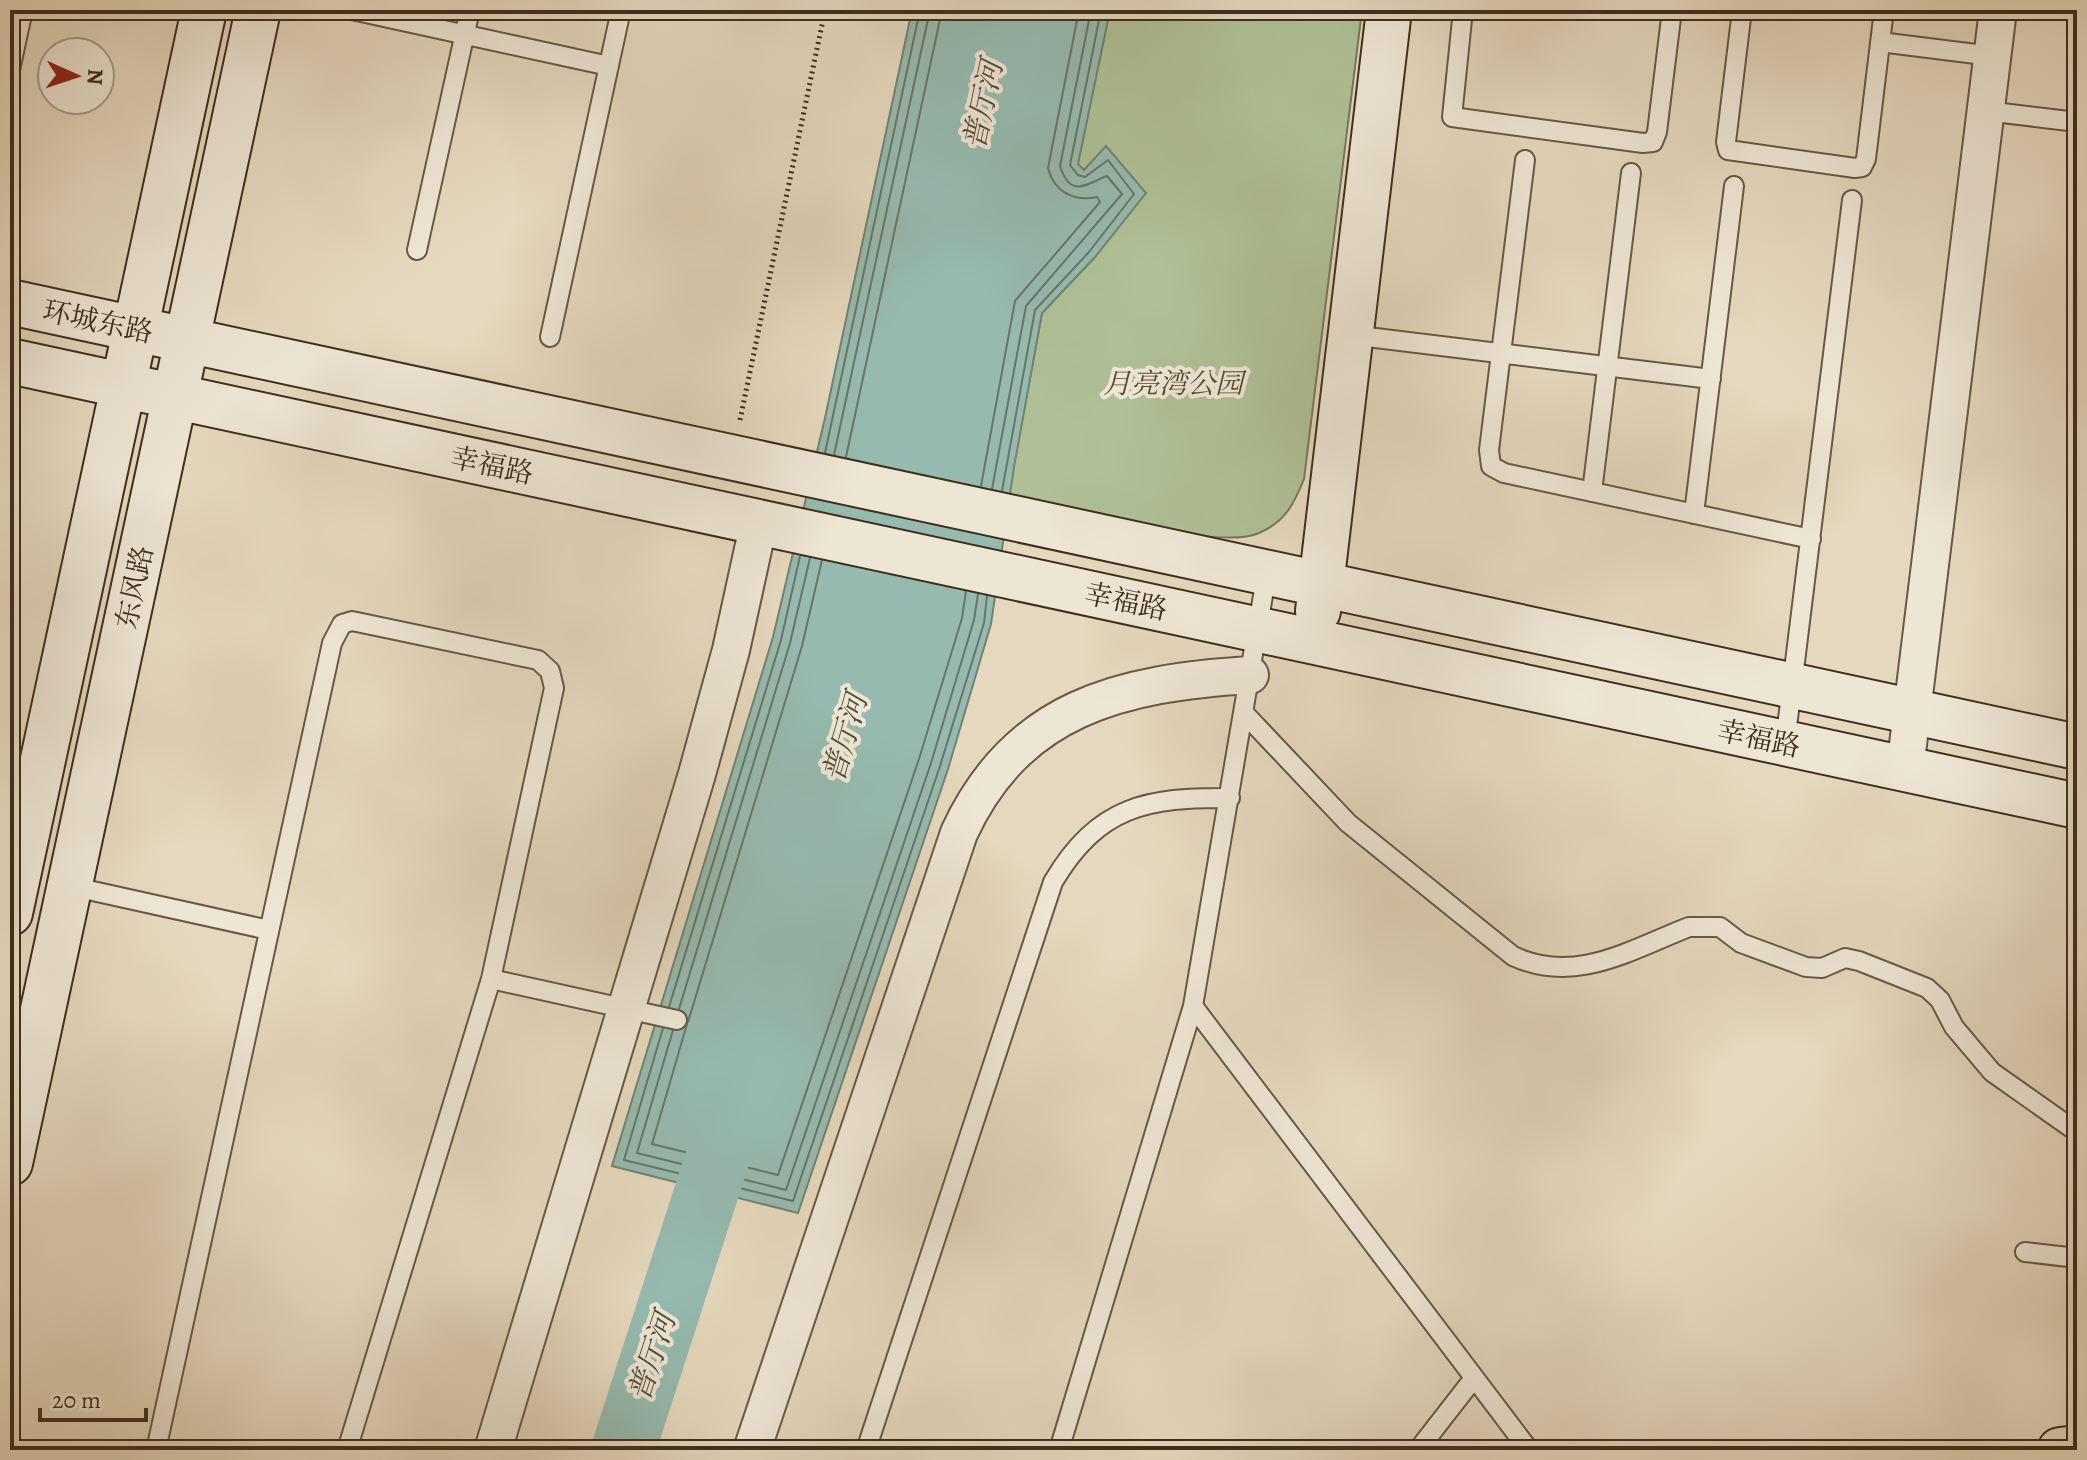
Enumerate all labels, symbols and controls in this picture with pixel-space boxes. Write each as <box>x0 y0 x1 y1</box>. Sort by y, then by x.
north arrow <box>36 36 116 116</box>
water label: 普厅河 <box>954 52 1013 153</box>
text: N <box>80 68 110 86</box>
street label: 环城东路 <box>39 292 157 352</box>
park label: 月亮湾公园 <box>1103 365 1247 403</box>
street label: 幸福路 <box>447 439 537 493</box>
street label: 东风路 <box>108 542 162 632</box>
street label: 幸福路 <box>1081 575 1171 629</box>
water label: 普厅河 <box>813 684 878 787</box>
street label: 幸福路 <box>1714 712 1804 766</box>
water label: 普厅河 <box>619 1303 686 1406</box>
scale bar <box>40 1372 146 1422</box>
text: 20 m <box>52 1384 101 1416</box>

